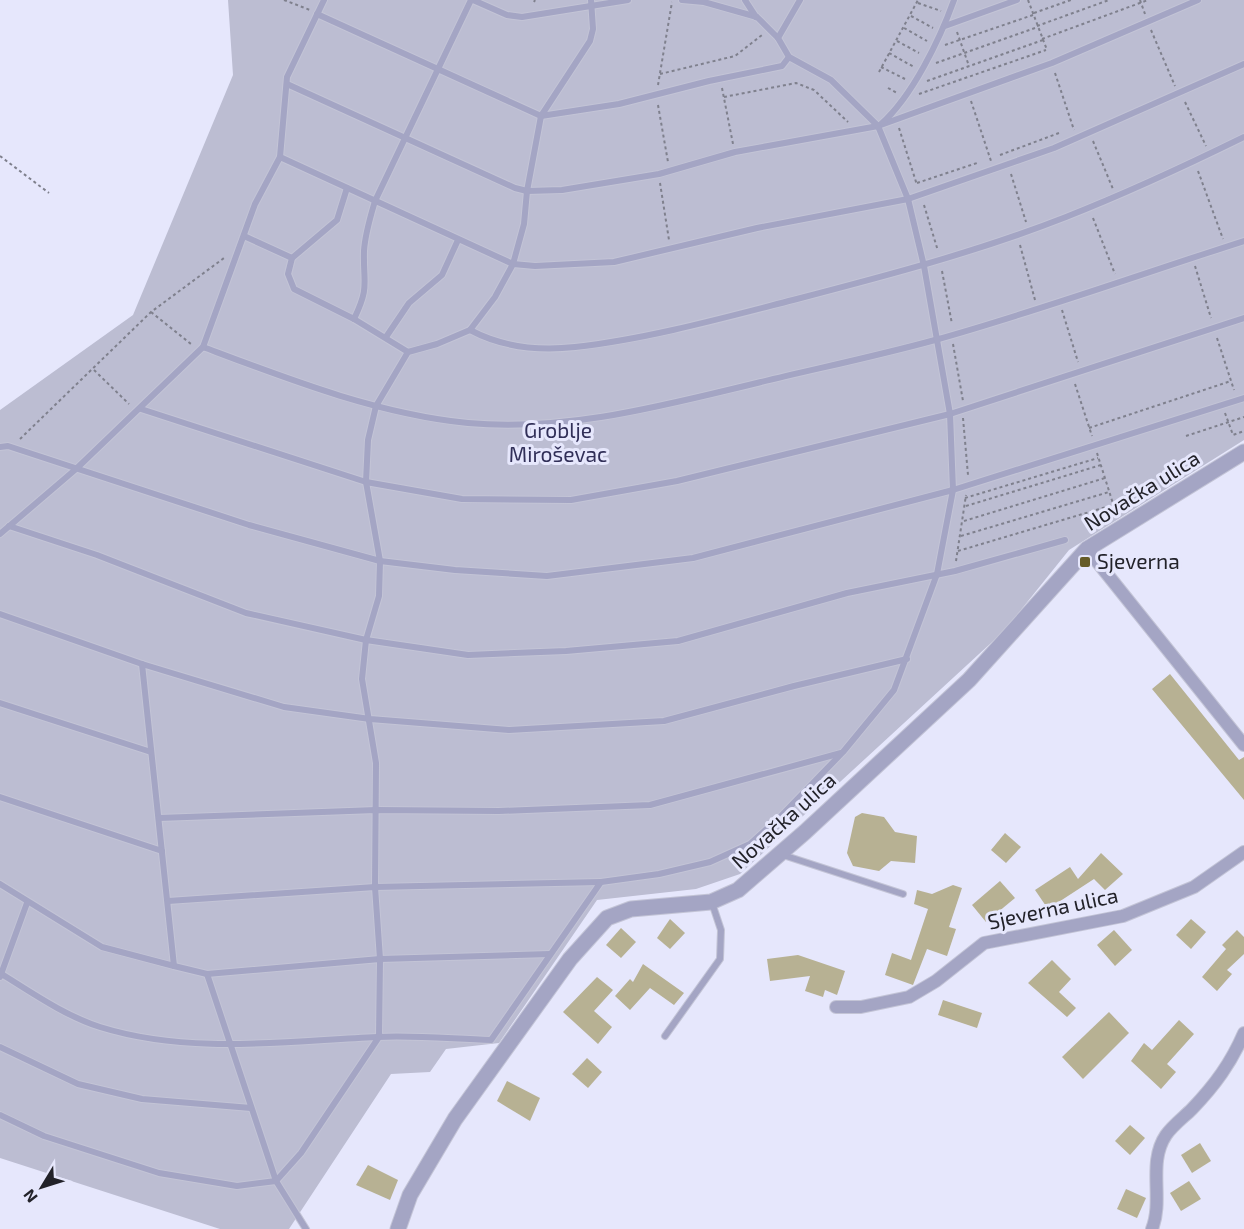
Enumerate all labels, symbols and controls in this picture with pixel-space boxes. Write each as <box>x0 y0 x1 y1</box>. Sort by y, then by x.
park label: Groblje Miroševac <box>509 417 607 466</box>
street label: Novačka ulica <box>1079 444 1204 535</box>
place label: Sjeverna <box>1097 548 1180 574</box>
marker: Sjeverna <box>1078 555 1092 569</box>
street label: Novačka ulica <box>726 767 840 873</box>
street label: Sjeverna ulica <box>985 882 1120 935</box>
north arrow <box>12 1157 72 1217</box>
text: N <box>19 1186 41 1207</box>

